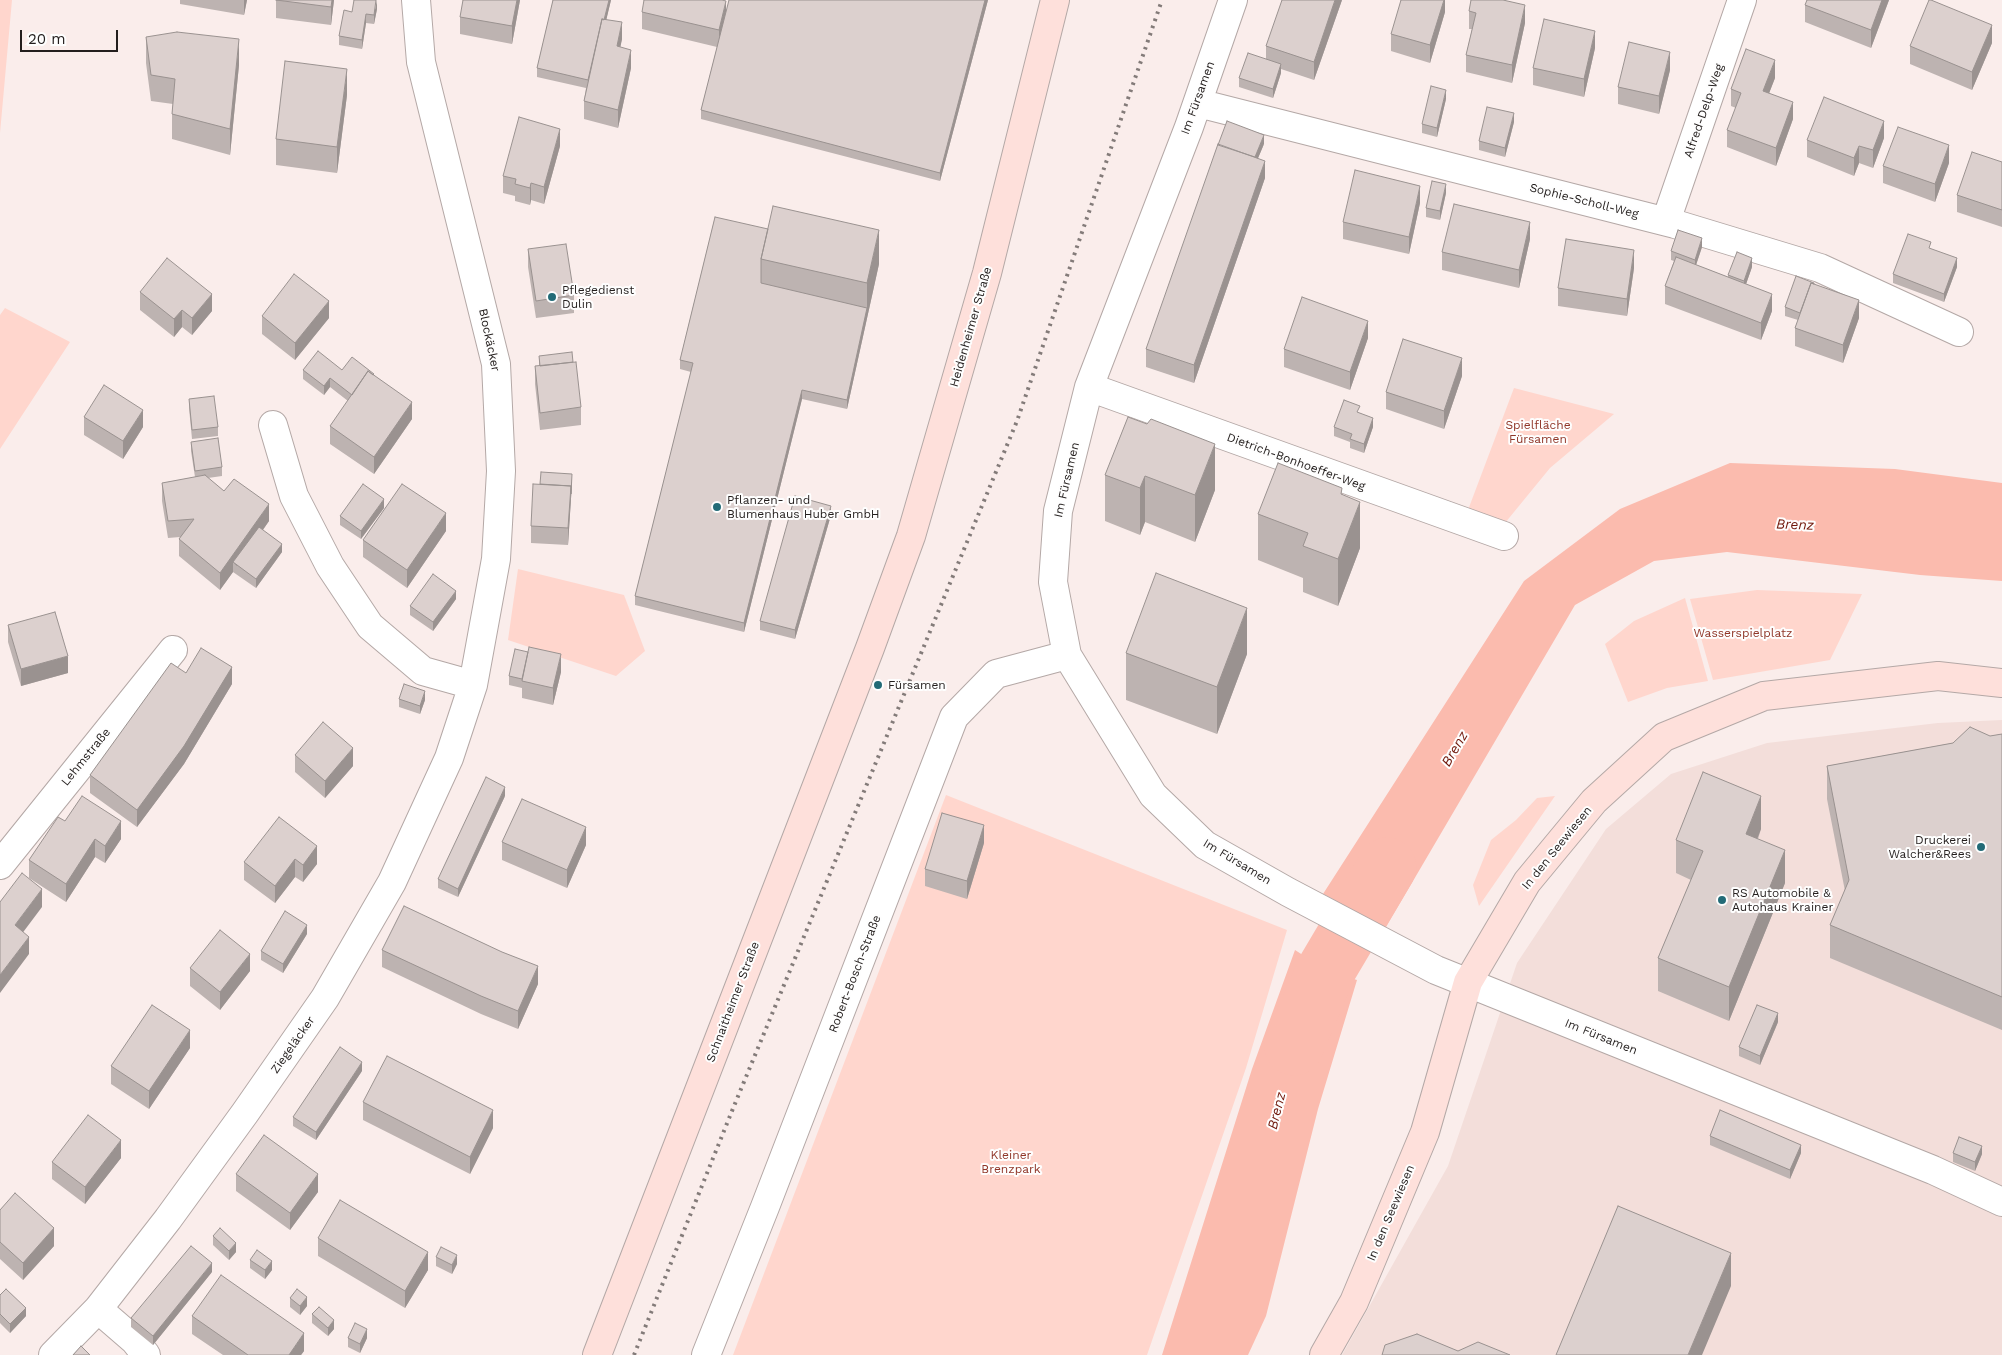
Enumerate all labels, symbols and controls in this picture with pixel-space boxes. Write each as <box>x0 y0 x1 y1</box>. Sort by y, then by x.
scale bar <box>22 20 120 52</box>
text: 20 m <box>28 30 66 48</box>
street label: Im Fürsamen <box>1178 59 1218 137</box>
street label: Alfred-Delp-Weg <box>1681 62 1727 160</box>
street label: Sophie-Scholl-Weg <box>1528 180 1640 222</box>
street label: Heidenheimer Straße <box>947 265 995 389</box>
place label: Pflegedienst Dulin <box>562 283 634 311</box>
marker: Pflegedienst Dulin <box>546 291 558 303</box>
street label: Blockäcker <box>475 307 503 373</box>
park label: Spielfläche Fürsamen <box>1505 418 1571 446</box>
street label: Dietrich-Bonhoeffer-Weg <box>1225 430 1367 494</box>
street label: Im Fürsamen <box>1051 441 1083 519</box>
place label: Pflanzen- und Blumenhaus Huber GmbH <box>727 493 880 521</box>
marker: Pflanzen- und Blumenhaus Huber GmbH <box>711 501 723 513</box>
water label: Brenz <box>1776 516 1814 534</box>
park label: Wasserspielplatz <box>1694 626 1792 640</box>
place label: Fürsamen <box>888 678 946 692</box>
marker: Fürsamen <box>872 679 884 691</box>
street label: Lehmstraße <box>58 725 114 789</box>
water label: Brenz <box>1438 728 1472 770</box>
street label: In den Seewiesen <box>1519 803 1595 893</box>
place label: Druckerei Walcher&Rees <box>1889 833 1971 861</box>
street label: Im Fürsamen <box>1200 836 1274 888</box>
marker: Druckerei Walcher&Rees <box>1975 841 1987 853</box>
place label: RS Automobile & Autohaus Krainer <box>1732 886 1833 914</box>
marker: RS Automobile & Autohaus Krainer <box>1716 894 1728 906</box>
street label: Robert-Bosch-Straße <box>826 913 884 1035</box>
street label: Schnaitheimer Straße <box>703 940 763 1064</box>
street label: Ziegeläcker <box>268 1014 318 1076</box>
street label: Im Fürsamen <box>1563 1016 1639 1058</box>
water label: Brenz <box>1264 1091 1290 1131</box>
park label: Kleiner Brenzpark <box>981 1148 1041 1176</box>
street label: In den Seewiesen <box>1364 1163 1418 1263</box>

